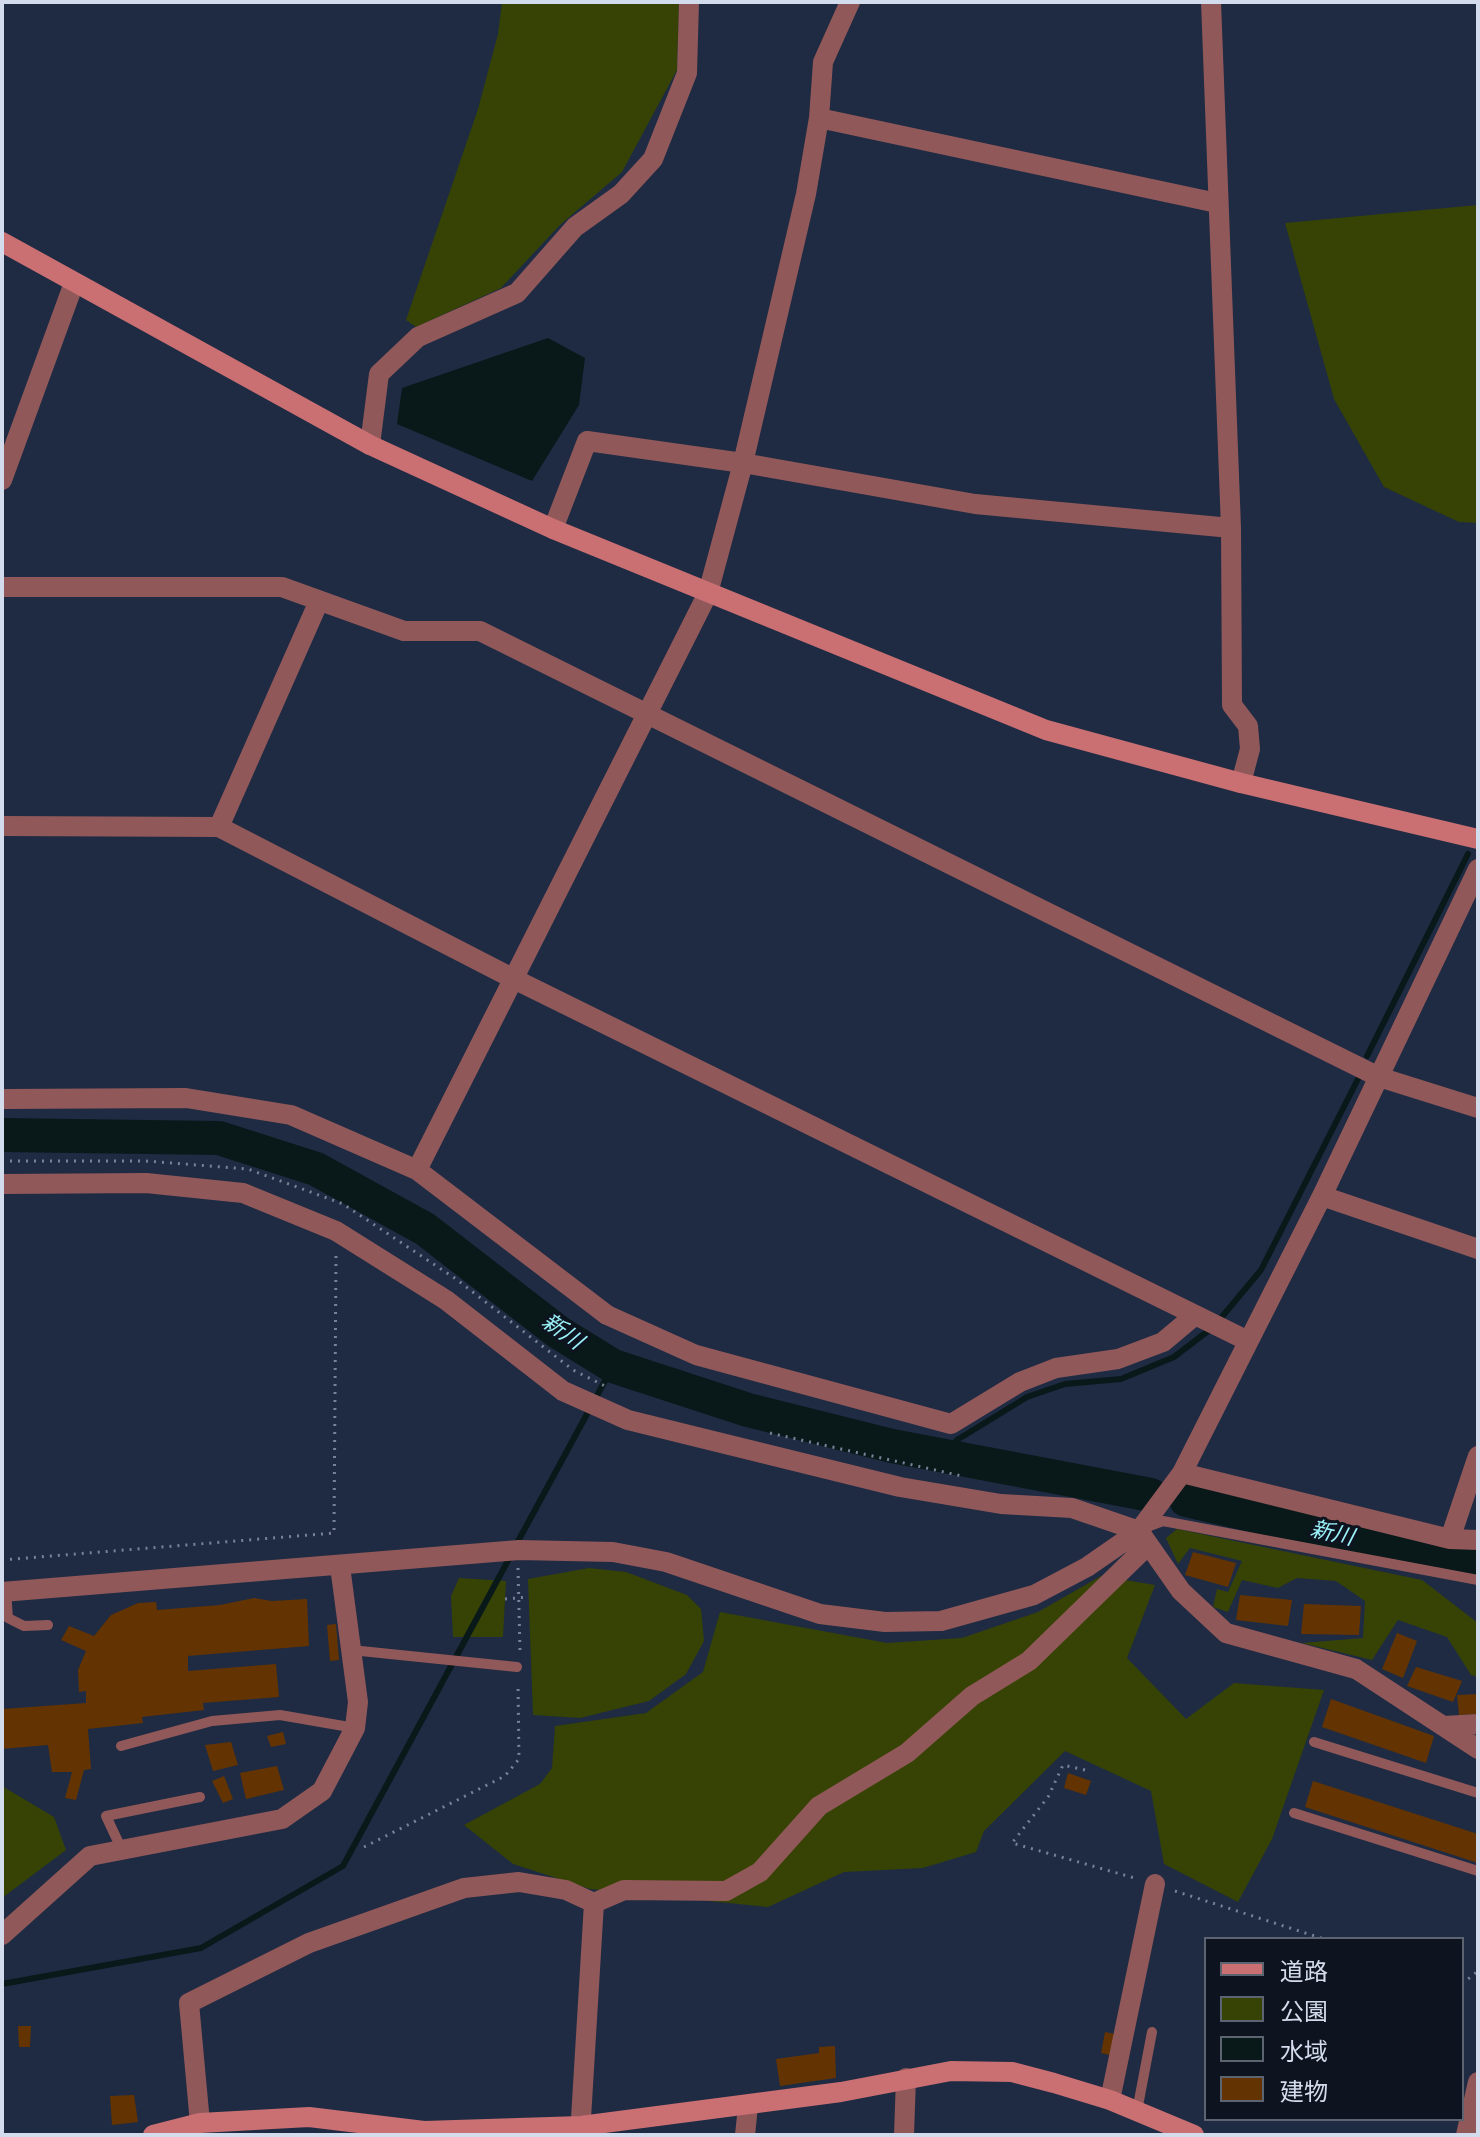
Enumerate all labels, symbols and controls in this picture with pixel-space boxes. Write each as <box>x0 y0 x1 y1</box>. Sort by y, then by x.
water label: 新川 <box>536 1309 588 1355</box>
water label: 新川 <box>1308 1516 1356 1552</box>
legend <box>1204 1937 1464 2121</box>
text: 道路 <box>1280 1954 1328 1987</box>
text: 公園 <box>1280 1994 1328 2027</box>
text: 水域 <box>1280 2034 1328 2067</box>
text: 建物 <box>1280 2074 1328 2107</box>

